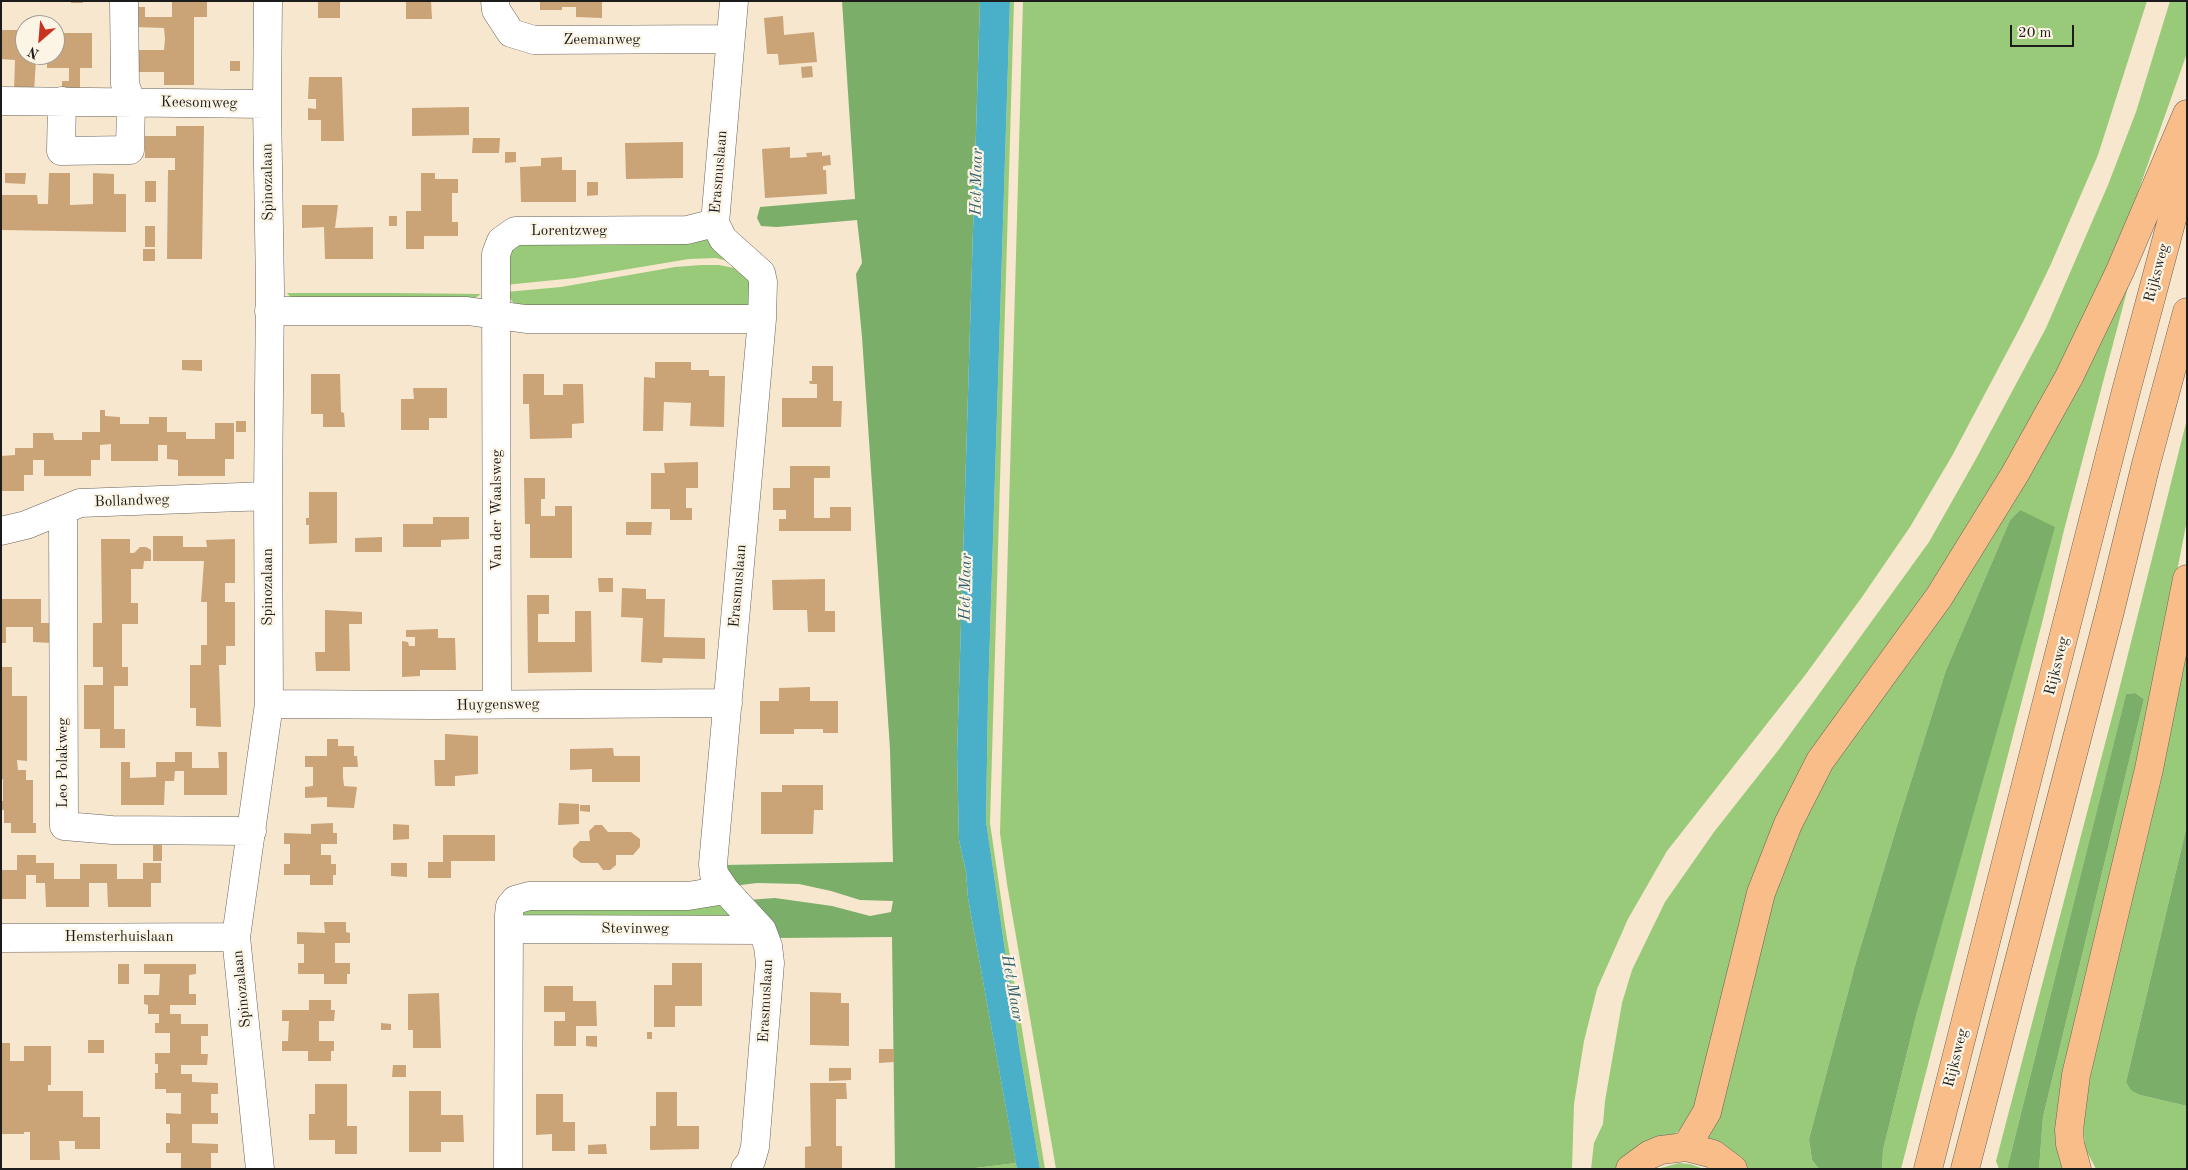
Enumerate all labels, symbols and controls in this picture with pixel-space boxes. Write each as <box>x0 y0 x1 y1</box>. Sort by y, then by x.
north arrow <box>15 15 65 65</box>
scale bar <box>2013 15 2077 47</box>
text: 20 m <box>2018 26 2052 41</box>
street label: Zeemanweg <box>564 31 640 49</box>
text: N <box>26 44 42 61</box>
street label: Keesomweg <box>160 93 238 113</box>
street label: Erasmuslaan <box>706 129 732 215</box>
street label: Spinozalaan <box>258 143 278 221</box>
water label: Het Maar <box>967 148 987 216</box>
street label: Lorentzweg <box>531 222 607 240</box>
street label: Rijksweg <box>2141 242 2173 304</box>
street label: Van der Waalsweg <box>488 449 506 571</box>
street label: Bollandweg <box>94 491 170 511</box>
street label: Erasmuslaan <box>725 543 751 629</box>
street label: Spinozalaan <box>259 548 277 626</box>
water label: Het Maar <box>956 553 976 621</box>
street label: Rijksweg <box>2041 635 2073 697</box>
street label: Huygensweg <box>456 695 540 715</box>
street label: Leo Polakweg <box>54 718 72 808</box>
street label: Stevinweg <box>601 920 669 938</box>
street label: Hemsterhuislaan <box>64 928 174 946</box>
street label: Spinozalaan <box>229 949 255 1029</box>
water label: Het Maar <box>997 953 1027 1023</box>
street label: Erasmuslaan <box>755 959 777 1043</box>
street label: Rijksweg <box>1940 1027 1972 1089</box>

